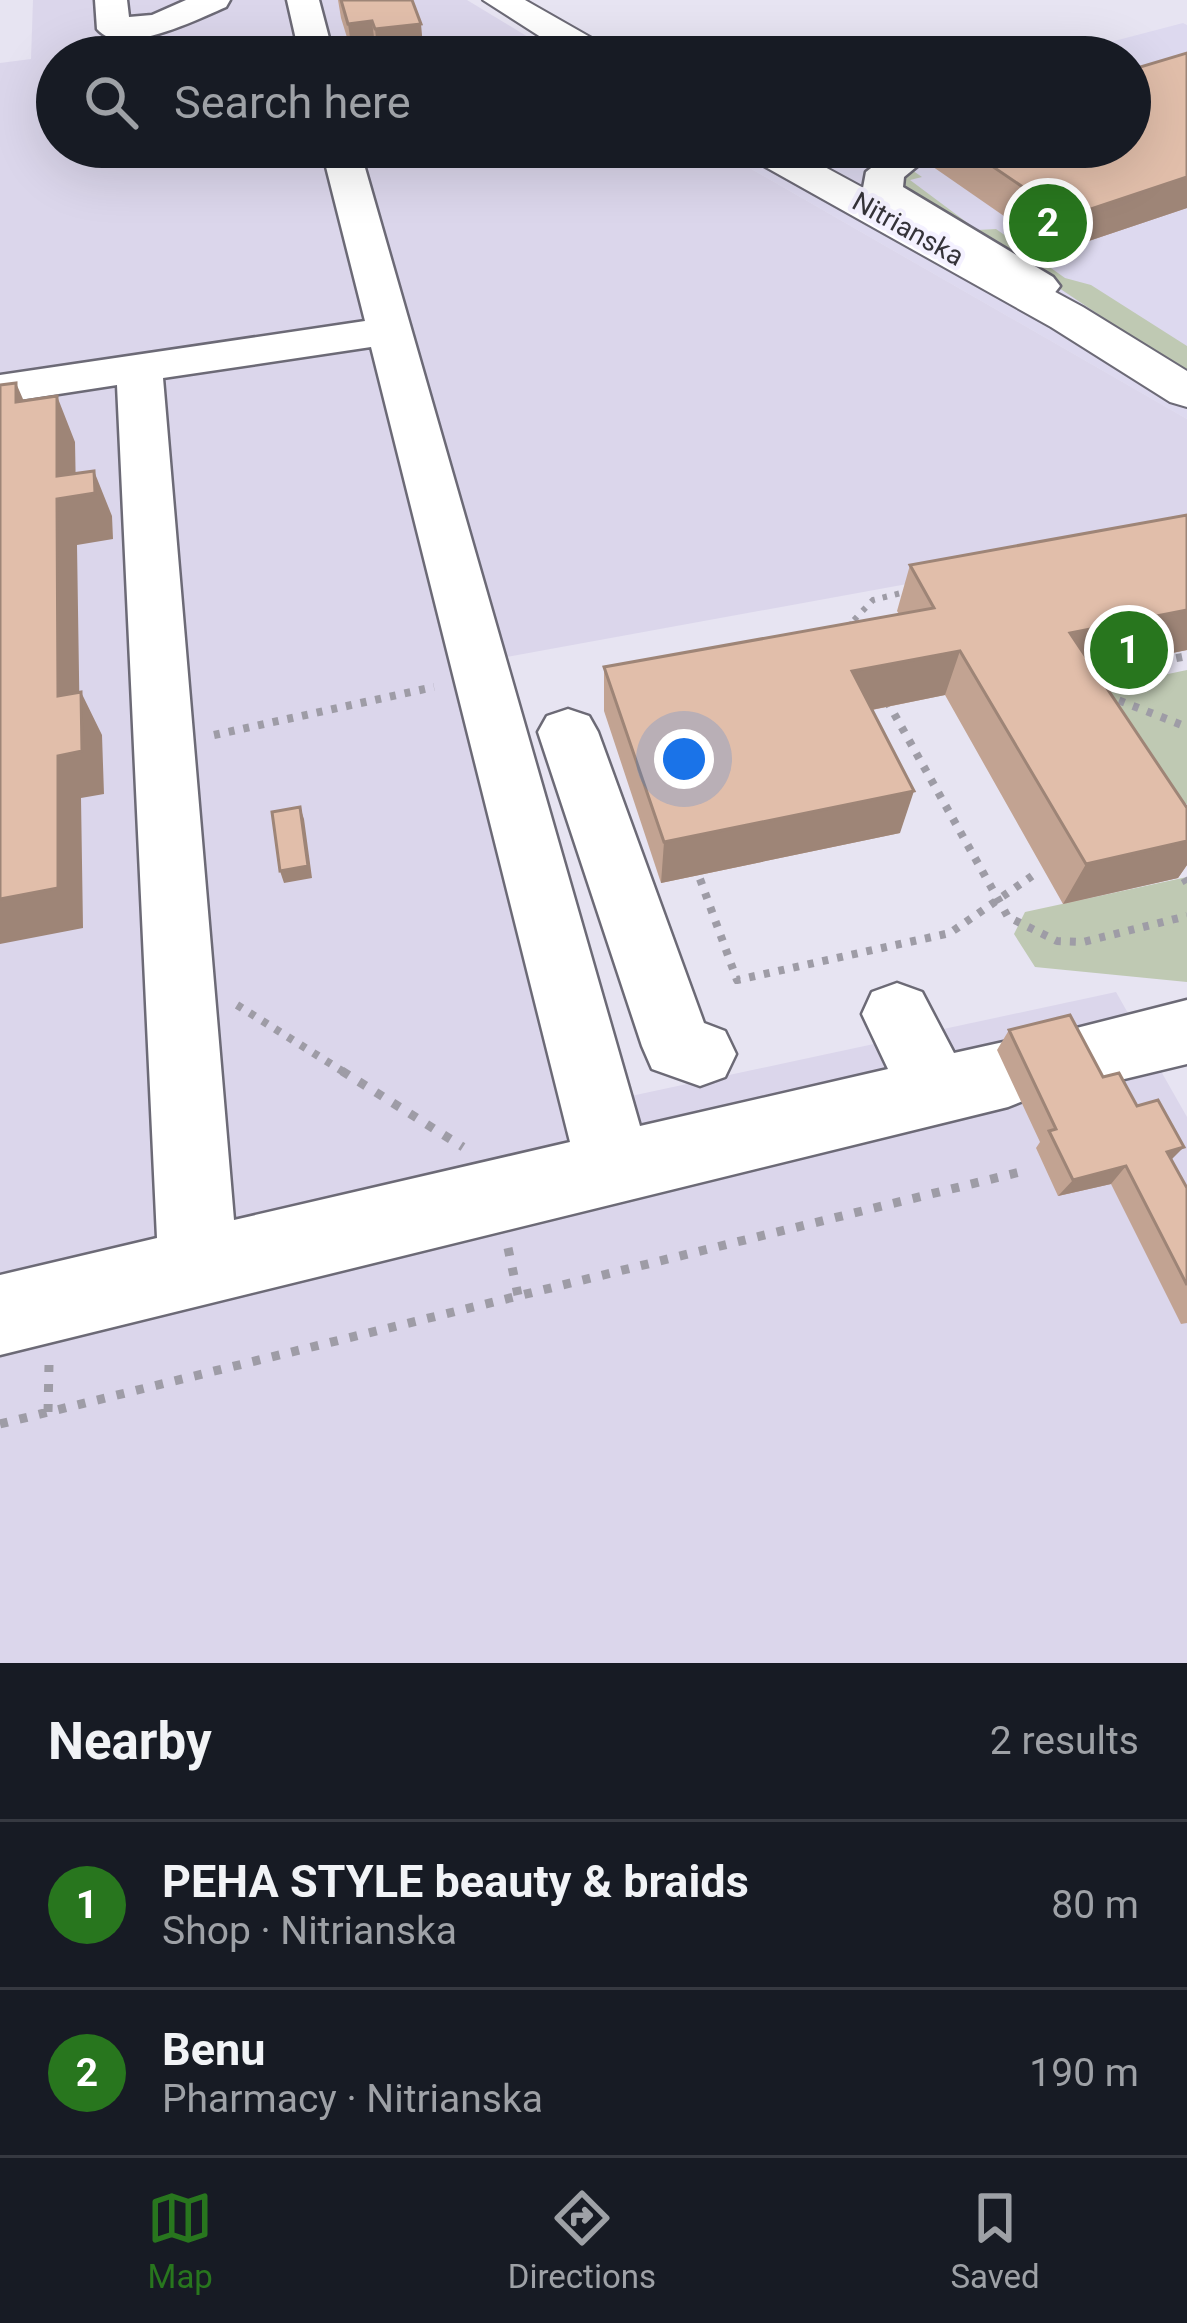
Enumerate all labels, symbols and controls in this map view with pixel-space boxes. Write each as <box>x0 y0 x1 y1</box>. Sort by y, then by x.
search box <box>36 36 1151 168</box>
icon: search <box>78 69 144 135</box>
text: Search here <box>174 76 411 129</box>
pin: 2 <box>1009 178 1087 268</box>
street label: Nitrianska <box>847 185 969 273</box>
pin: 1 <box>1090 605 1168 695</box>
your location <box>654 729 714 789</box>
text: Nearby <box>48 1712 212 1771</box>
text: 2 results <box>990 1718 1139 1764</box>
text: PEHA STYLE beauty & braids <box>162 1855 749 1908</box>
text: 1 <box>76 1882 98 1928</box>
text: 80 m <box>1051 1882 1139 1928</box>
text: Shop · Nitrianska <box>162 1908 457 1954</box>
text: Benu <box>162 2023 265 2076</box>
text: 2 <box>76 2050 98 2096</box>
text: 190 m <box>1029 2050 1139 2096</box>
text: Pharmacy · Nitrianska <box>162 2076 543 2122</box>
tab: Map <box>147 2185 213 2296</box>
tab: Directions <box>508 2185 656 2296</box>
tab: Saved <box>951 2185 1040 2296</box>

